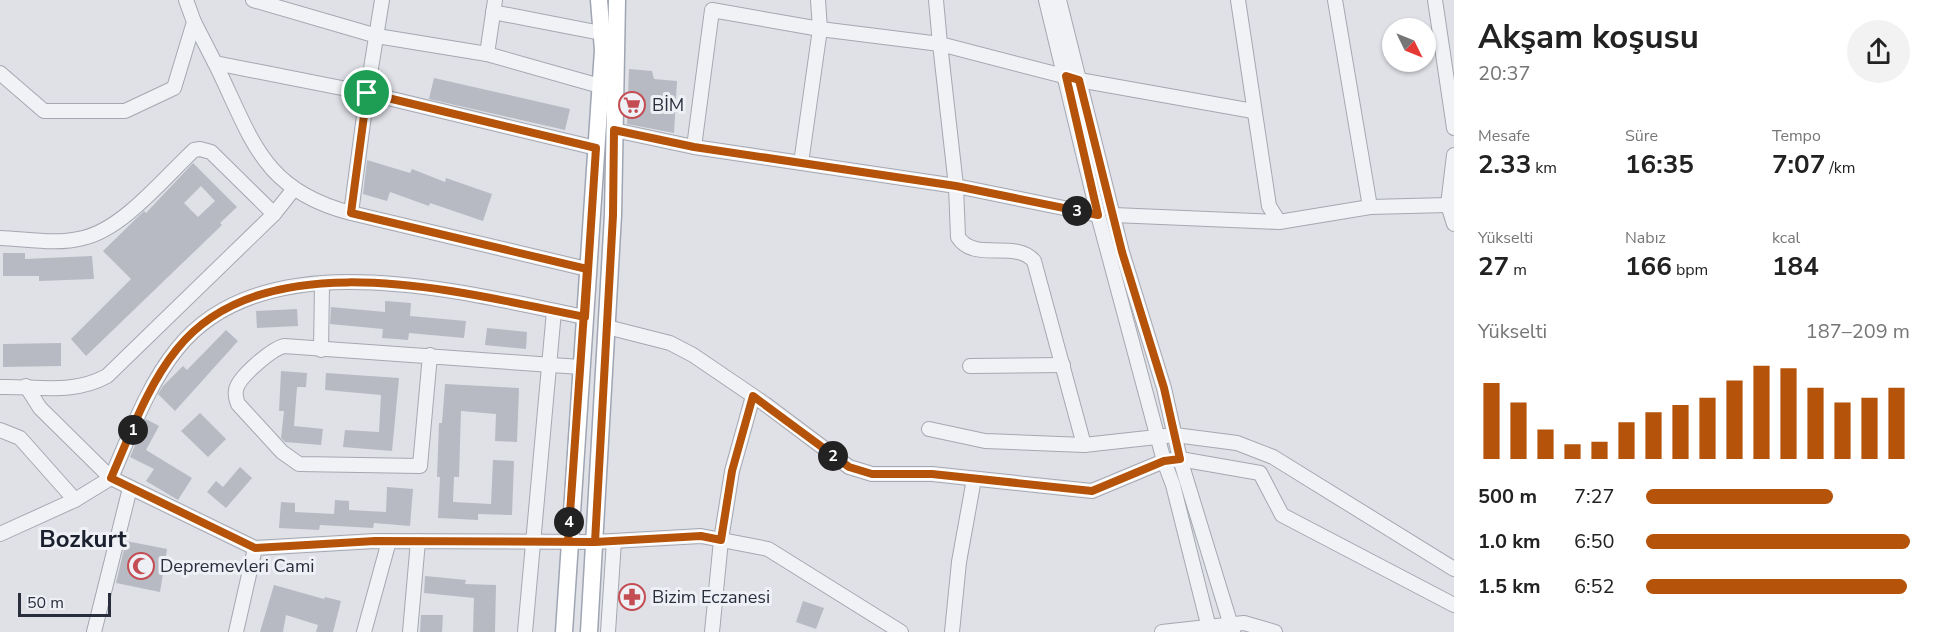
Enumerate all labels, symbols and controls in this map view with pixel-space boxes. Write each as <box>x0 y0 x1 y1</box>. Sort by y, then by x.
text: Akşam koşusu <box>1478 15 1699 60</box>
north arrow <box>1382 18 1436 72</box>
map controls <box>1382 18 1436 72</box>
button: share <box>1847 20 1910 83</box>
text: 20:37 <box>1478 60 1531 87</box>
pin <box>341 67 392 118</box>
icon: arrive <box>350 76 383 109</box>
supermarket icon: BİM <box>617 90 647 120</box>
place label: BİM <box>652 93 684 117</box>
text: Mesafe <box>1478 125 1530 147</box>
text: Süre <box>1625 125 1658 147</box>
text: Tempo <box>1772 125 1821 147</box>
text: 2.33 <box>1478 147 1531 182</box>
text: 16:35 <box>1625 147 1694 182</box>
text: 7:07 <box>1772 147 1825 182</box>
text: km <box>1531 157 1557 179</box>
text: /km <box>1825 157 1856 179</box>
pin: 3 <box>1062 196 1092 226</box>
text: 3 <box>1072 200 1082 222</box>
text: Yükselti <box>1478 227 1533 249</box>
text: Nabız <box>1625 227 1666 249</box>
text: kcal <box>1772 227 1800 249</box>
text: 27 <box>1478 249 1509 284</box>
text: 166 <box>1625 249 1672 284</box>
text: 184 <box>1772 249 1819 284</box>
text: m <box>1509 259 1527 281</box>
text: bpm <box>1672 259 1708 281</box>
text: Yükselti <box>1478 318 1547 345</box>
text: 187–209 m <box>1806 318 1910 345</box>
pin: 1 <box>118 415 148 445</box>
text: 1 <box>128 419 138 441</box>
pin: 2 <box>818 441 848 471</box>
text: 2 <box>828 445 838 467</box>
text: 500 m <box>1478 483 1537 510</box>
text: 7:27 <box>1574 483 1615 510</box>
pin: 4 <box>554 507 584 537</box>
text: 4 <box>564 511 574 533</box>
district label: Bozkurt <box>39 523 128 555</box>
text: 1.0 km <box>1478 528 1541 555</box>
text: 6:50 <box>1574 528 1615 555</box>
mosque icon: Depremevleri Cami <box>126 551 156 581</box>
place label: Depremevleri Cami <box>160 554 314 578</box>
text: 1.5 km <box>1478 573 1541 600</box>
text: 6:52 <box>1574 573 1615 600</box>
pharmacy icon: Bizim Eczanesi <box>617 582 647 612</box>
place label: Bizim Eczanesi <box>652 585 770 609</box>
scale bar <box>18 590 111 618</box>
text: 50 m <box>27 592 64 614</box>

